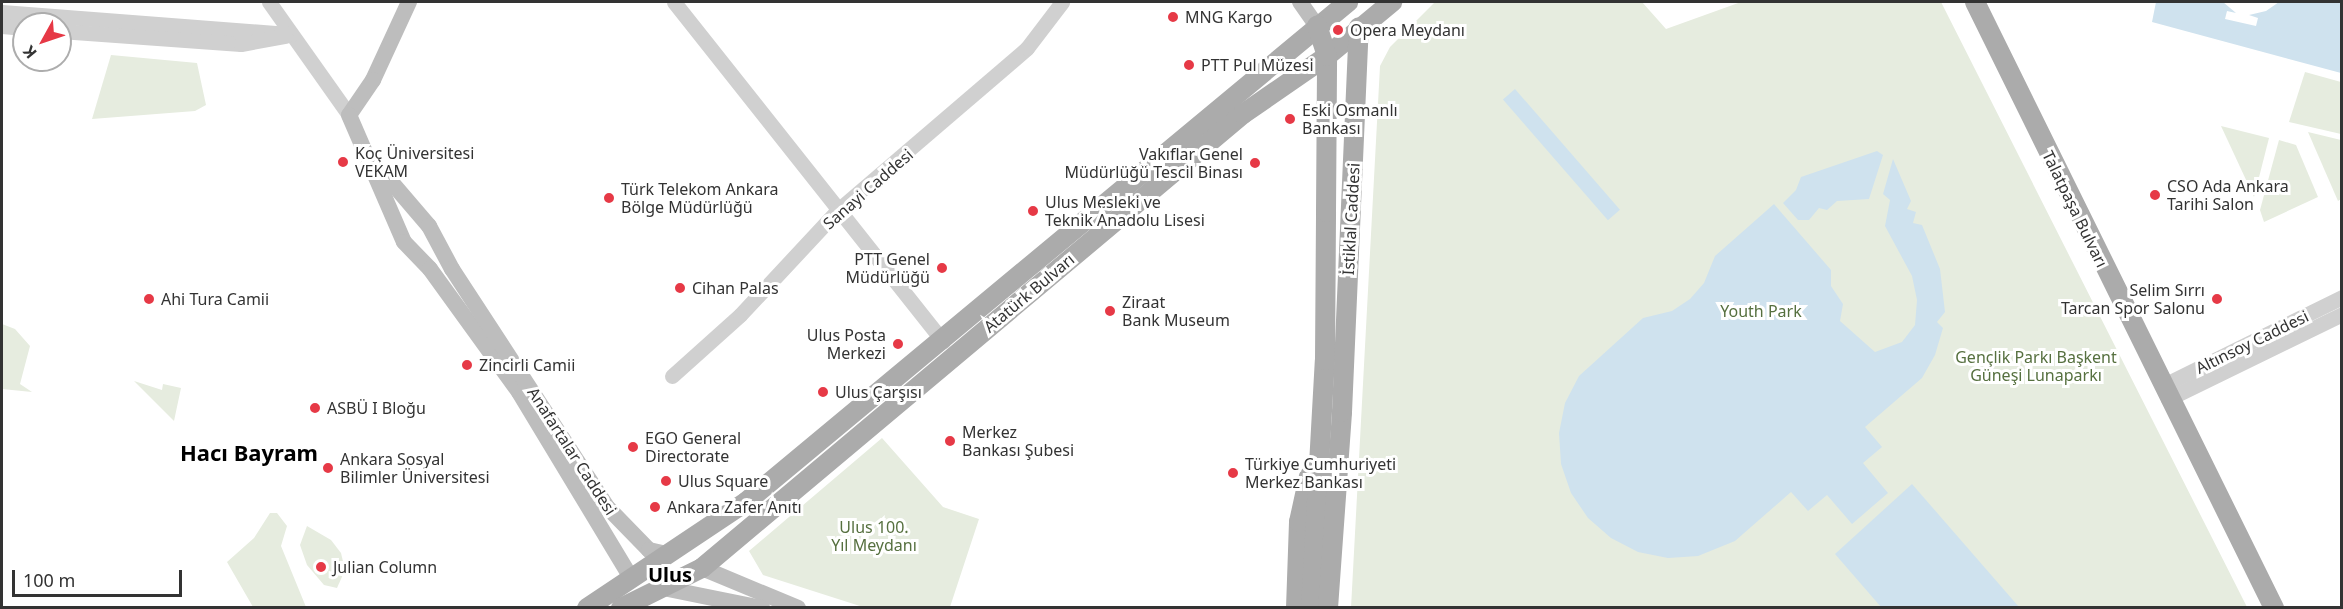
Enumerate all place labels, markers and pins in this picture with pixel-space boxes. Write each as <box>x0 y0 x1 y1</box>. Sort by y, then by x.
place label: MNG Kargo <box>1185 7 1272 27</box>
marker: MNG Kargo <box>1166 10 1180 24</box>
place label: Opera Meydanı <box>1350 20 1465 40</box>
marker: Opera Meydanı <box>1331 23 1345 37</box>
place label: PTT Pul Müzesi <box>1201 55 1314 75</box>
marker: PTT Pul Müzesi <box>1182 58 1196 72</box>
place label: Eski Osmanlı Bankası <box>1302 100 1398 138</box>
marker: Eski Osmanlı Bankası <box>1283 112 1297 126</box>
place label: Koç Üniversitesi VEKAM <box>355 143 474 181</box>
place label: Vakıflar Genel Müdürlüğü Tescil Binası <box>1065 144 1243 182</box>
marker: Koç Üniversitesi VEKAM <box>336 155 350 169</box>
marker: Vakıflar Genel Müdürlüğü Tescil Binası <box>1248 156 1262 170</box>
place label: CSO Ada Ankara Tarihi Salon <box>2167 176 2289 214</box>
place label: Türk Telekom Ankara Bölge Müdürlüğü <box>621 179 778 217</box>
marker: CSO Ada Ankara Tarihi Salon <box>2148 188 2162 202</box>
marker: Türk Telekom Ankara Bölge Müdürlüğü <box>602 191 616 205</box>
place label: Ulus Mesleki ve Teknik Anadolu Lisesi <box>1045 192 1205 230</box>
marker: Ulus Mesleki ve Teknik Anadolu Lisesi <box>1026 204 1040 218</box>
place label: PTT Genel Müdürlüğü <box>846 249 930 287</box>
marker: PTT Genel Müdürlüğü <box>935 261 949 275</box>
place label: Cihan Palas <box>692 278 779 298</box>
place label: Selim Sırrı Tarcan Spor Salonu <box>2061 280 2205 318</box>
marker: Cihan Palas <box>673 281 687 295</box>
place label: Ahi Tura Camii <box>161 289 269 309</box>
marker: Ahi Tura Camii <box>142 292 156 306</box>
place label: Ziraat Bank Museum <box>1122 292 1230 330</box>
marker: Selim Sırrı Tarcan Spor Salonu <box>2210 292 2224 306</box>
marker: Ziraat Bank Museum <box>1103 304 1117 318</box>
place label: Ulus Posta Merkezi <box>807 325 886 363</box>
marker: Ulus Posta Merkezi <box>891 337 905 351</box>
place label: Zincirli Camii <box>479 355 575 375</box>
marker: Zincirli Camii <box>460 358 474 372</box>
place label: Ulus Çarşısı <box>835 382 922 402</box>
marker: Ulus Çarşısı <box>816 385 830 399</box>
place label: ASBÜ I Bloğu <box>327 398 426 418</box>
marker: ASBÜ I Bloğu <box>308 401 322 415</box>
place label: Merkez Bankası Şubesi <box>962 422 1074 460</box>
place label: EGO General Directorate <box>645 428 741 466</box>
marker: Merkez Bankası Şubesi <box>943 434 957 448</box>
marker: EGO General Directorate <box>626 440 640 454</box>
place label: Ankara Sosyal Bilimler Üniversitesi <box>340 449 490 487</box>
place label: Türkiye Cumhuriyeti Merkez Bankası <box>1245 454 1396 492</box>
marker: Ankara Sosyal Bilimler Üniversitesi <box>321 461 335 475</box>
marker: Türkiye Cumhuriyeti Merkez Bankası <box>1226 466 1240 480</box>
place label: Ulus Square <box>678 471 768 491</box>
marker: Ulus Square <box>659 474 673 488</box>
place label: Ankara Zafer Anıtı <box>667 497 802 517</box>
marker: Ankara Zafer Anıtı <box>648 500 662 514</box>
place label: Julian Column <box>333 557 437 577</box>
marker: Julian Column <box>314 560 328 574</box>

